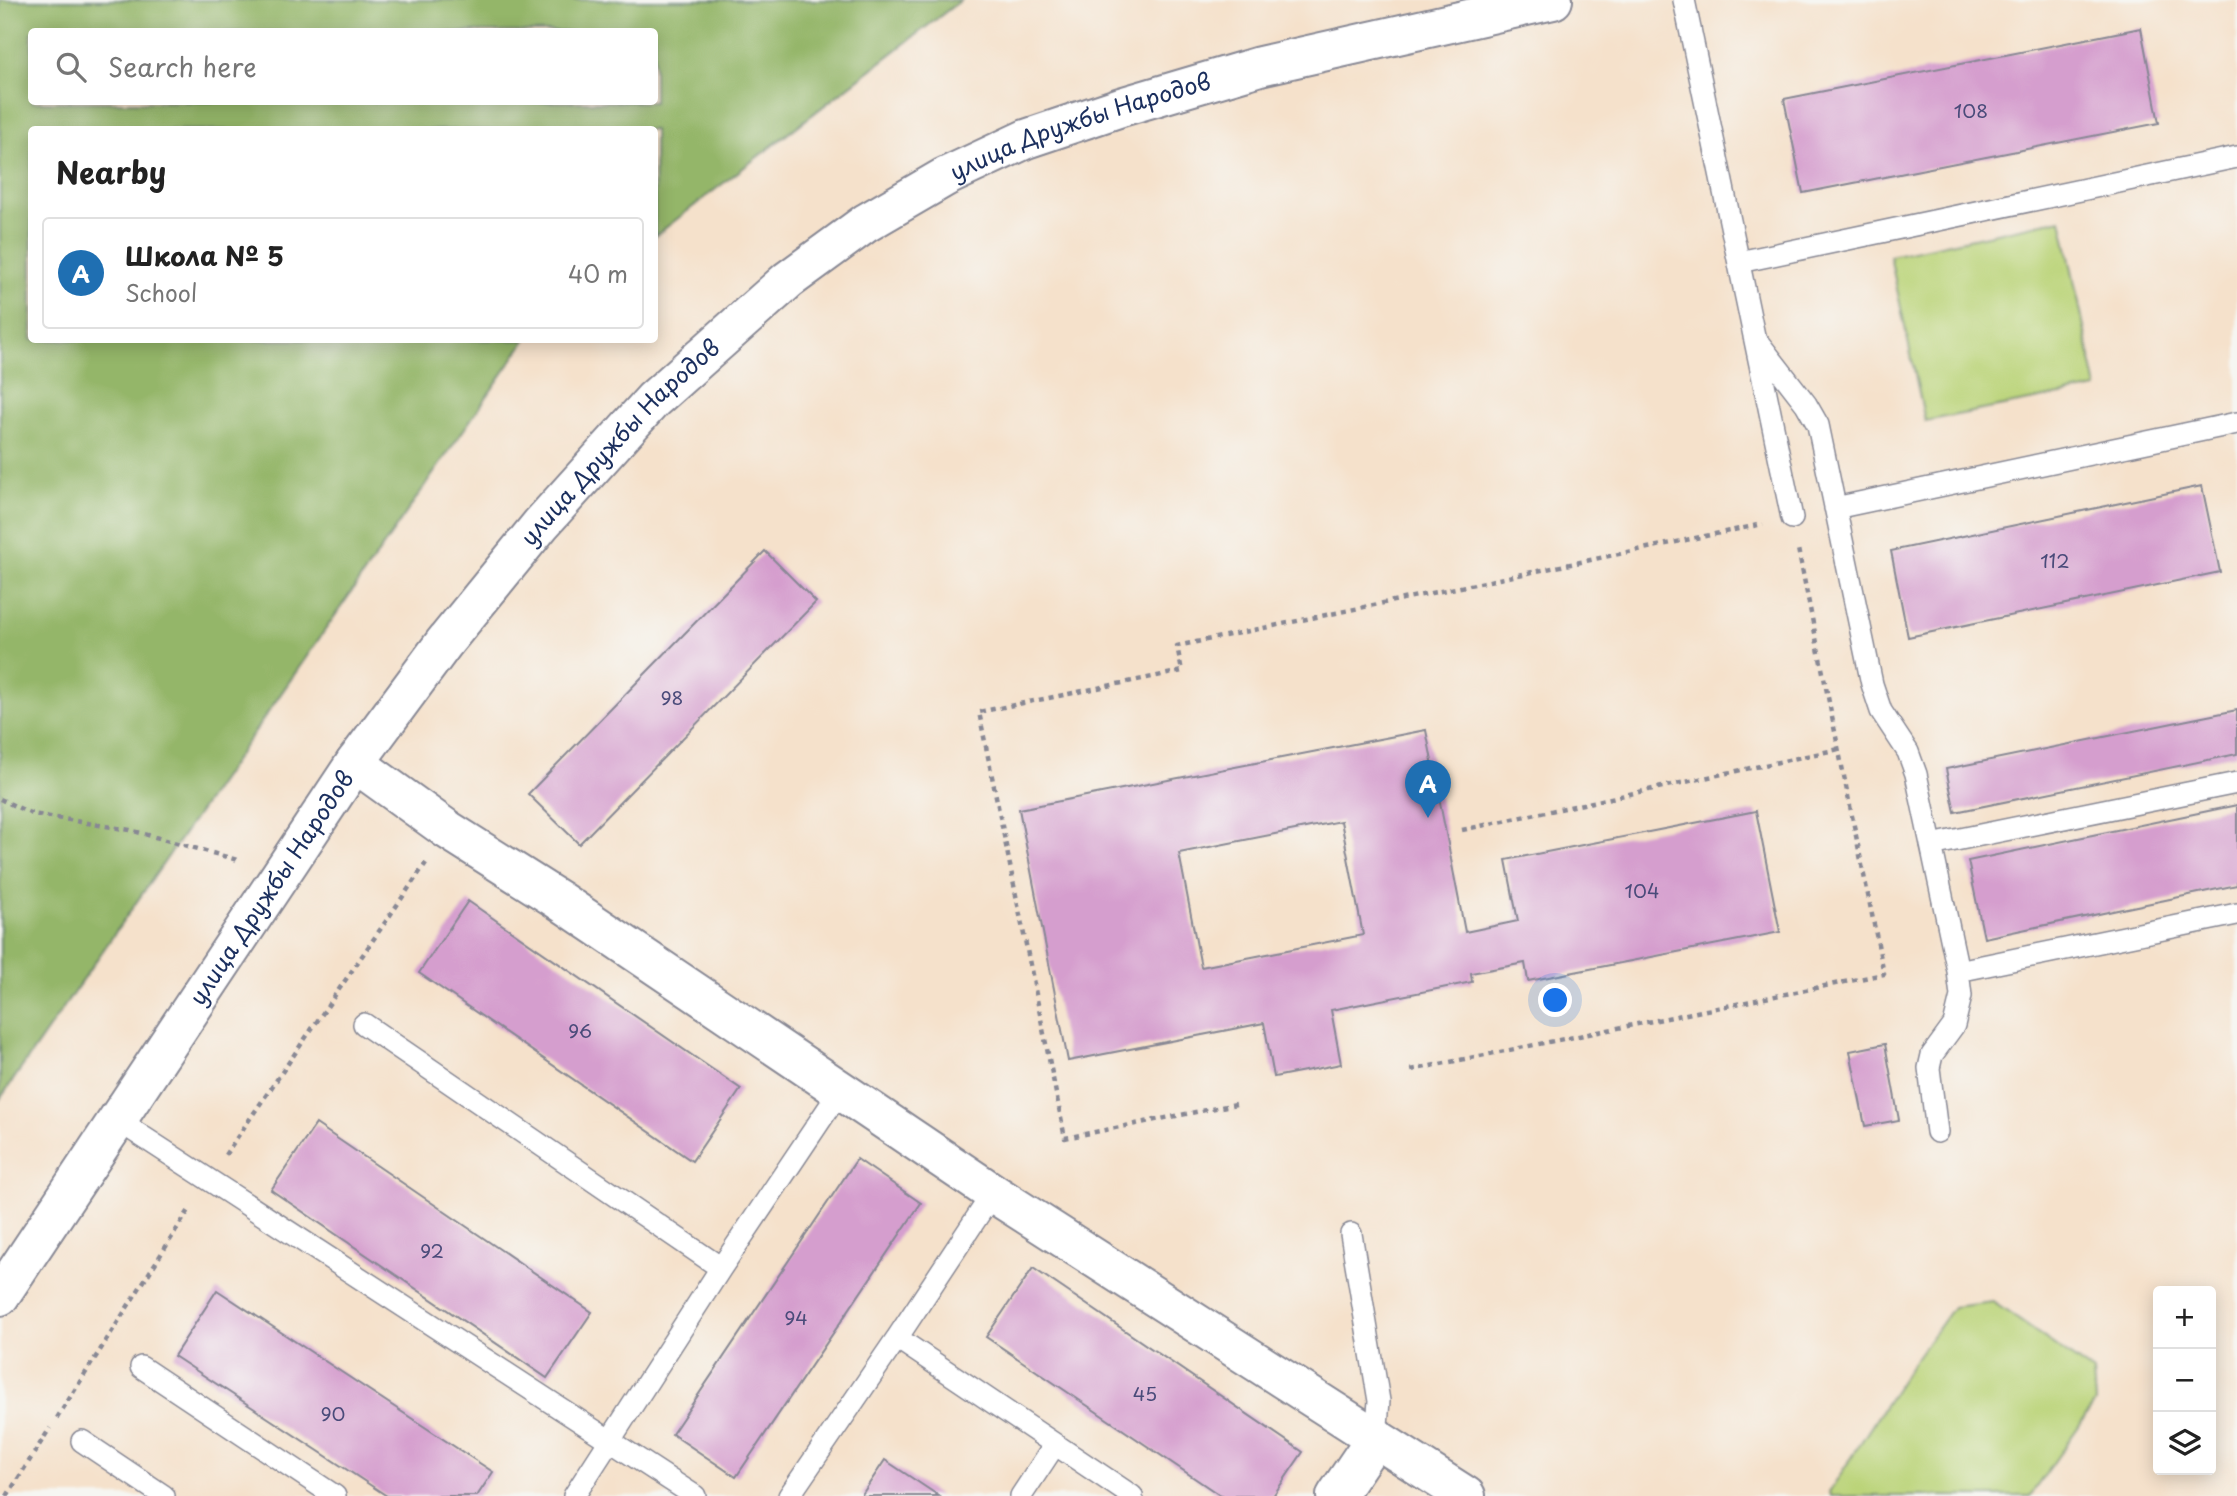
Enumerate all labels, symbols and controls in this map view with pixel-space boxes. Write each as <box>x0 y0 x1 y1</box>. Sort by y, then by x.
search box <box>28 28 658 105</box>
text: Search here <box>108 47 257 86</box>
icon: search <box>52 48 90 86</box>
street label: улица Дружбы Народов <box>944 63 1215 188</box>
house number: 108 <box>1954 96 1988 124</box>
text: Nearby <box>56 149 166 194</box>
text: Школа № 5 <box>125 236 284 275</box>
text: A <box>72 256 90 291</box>
text: 40 m <box>568 256 628 291</box>
text: School <box>125 275 197 310</box>
street label: улица Дружбы Народов <box>511 330 727 553</box>
house number: 112 <box>2040 546 2070 574</box>
house number: 98 <box>661 683 684 711</box>
pin: A <box>1405 760 1451 818</box>
street label: улица Дружбы Народов <box>180 763 361 1012</box>
house number: 104 <box>1625 876 1659 904</box>
your location <box>1538 983 1572 1017</box>
house number: 96 <box>568 1016 592 1044</box>
house number: 92 <box>420 1236 444 1264</box>
map controls <box>2153 1286 2216 1475</box>
button: + <box>2153 1286 2216 1349</box>
house number: 94 <box>784 1303 808 1331</box>
button: − <box>2153 1349 2216 1412</box>
house number: 45 <box>1133 1379 1157 1407</box>
house number: 90 <box>320 1399 346 1427</box>
button: layers <box>2153 1412 2216 1475</box>

